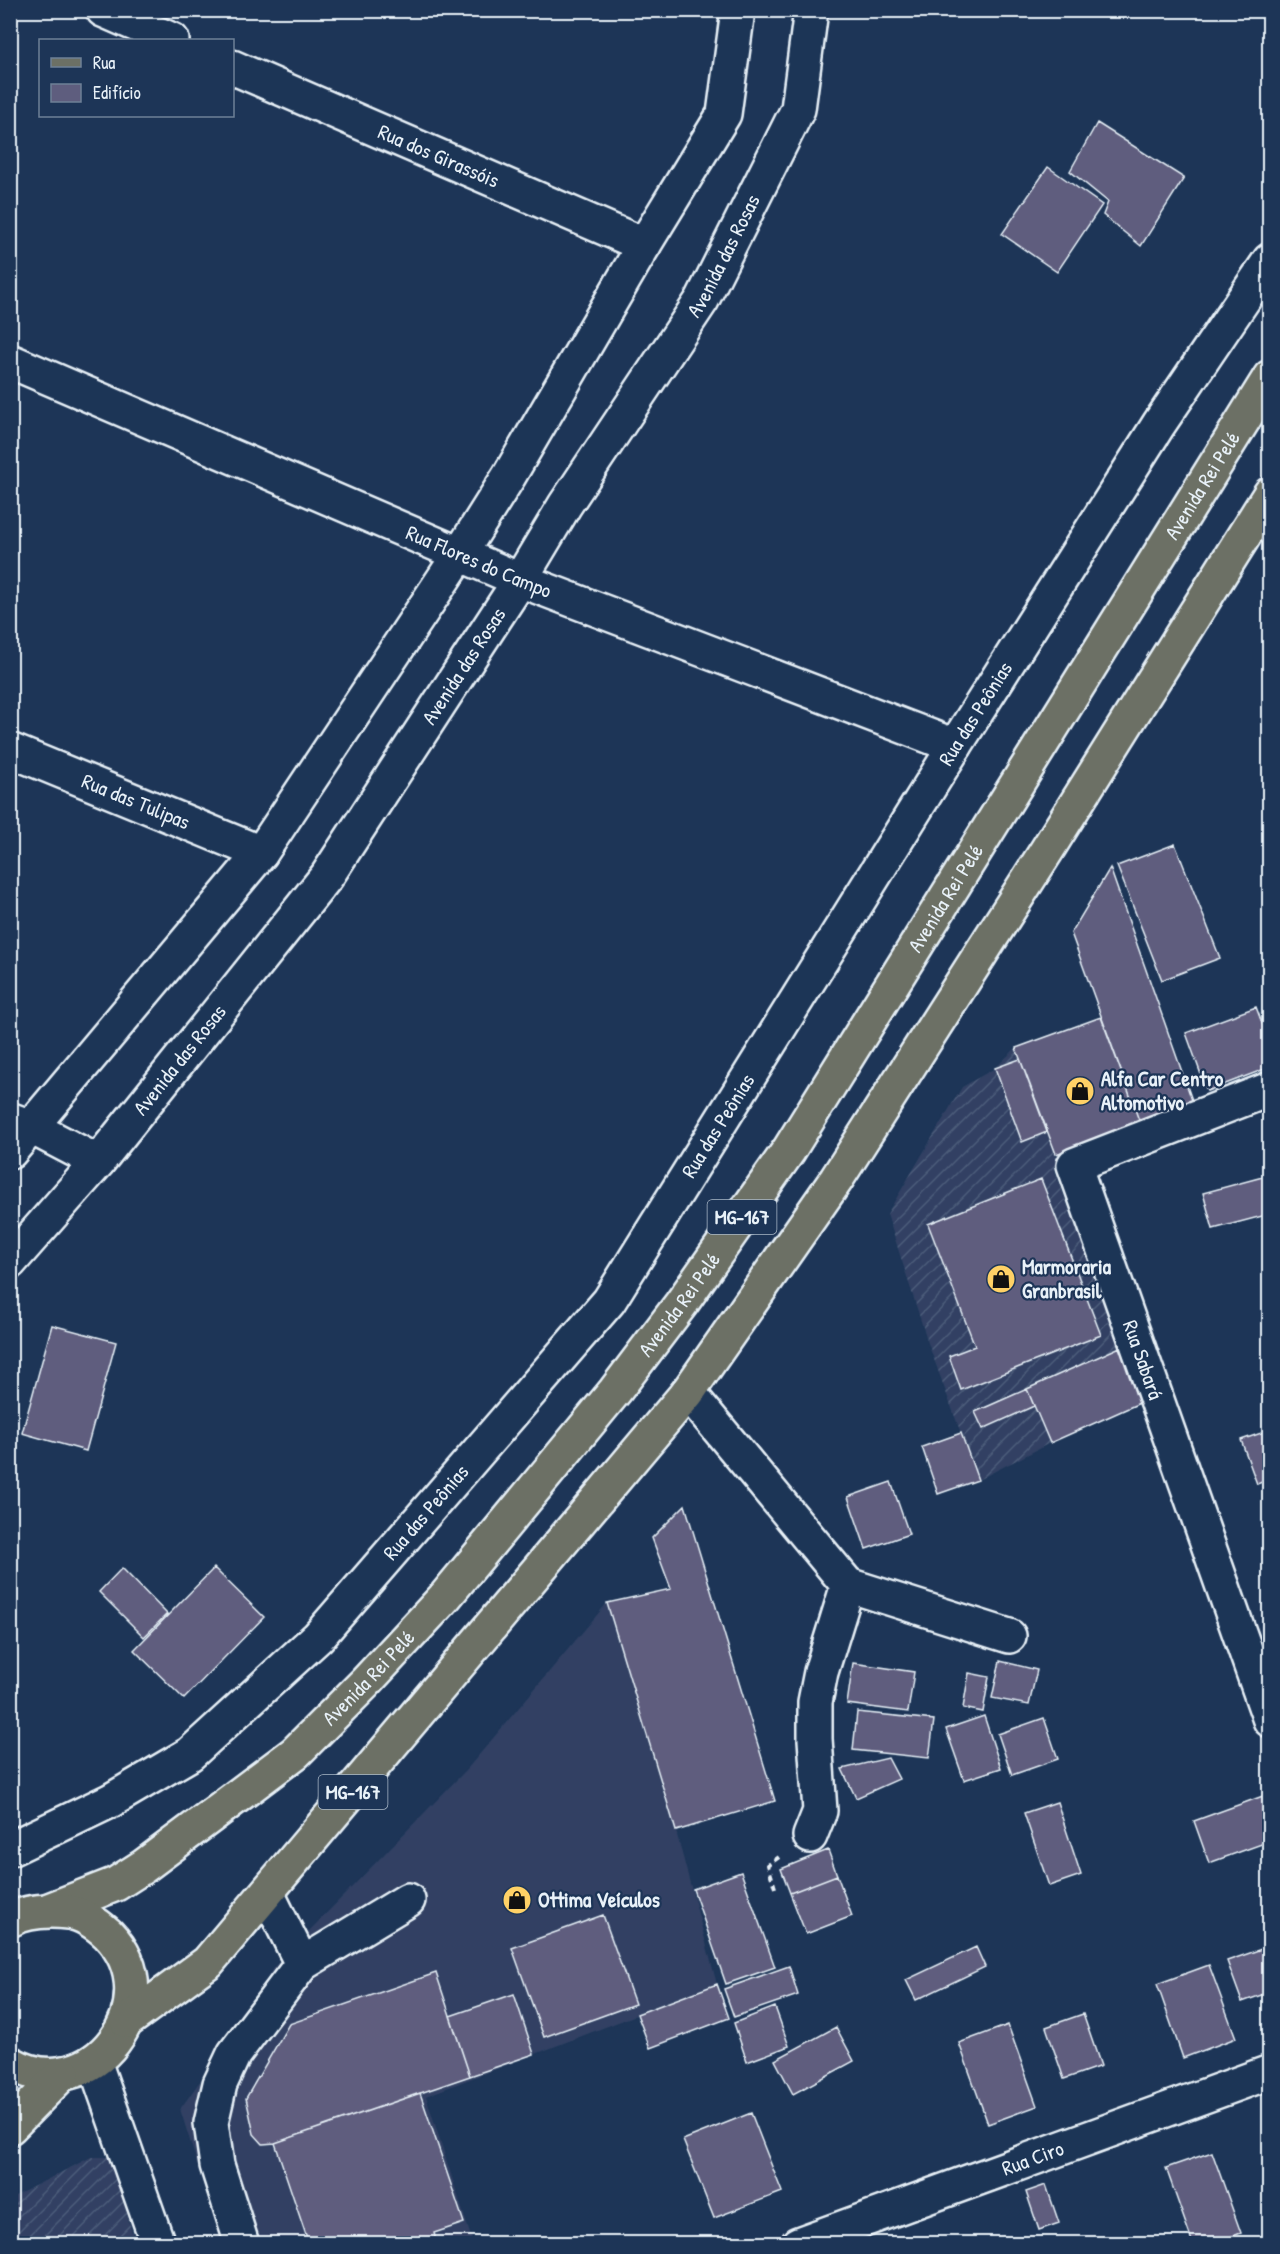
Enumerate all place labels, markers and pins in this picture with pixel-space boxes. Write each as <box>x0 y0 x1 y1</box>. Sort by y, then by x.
place label: Alfa Car Centro Altomotivo <box>1101 1064 1224 1117</box>
shop icon: Alfa Car Centro Altomotivo <box>1064 1075 1096 1107</box>
place label: Marmoraria Granbrasil <box>1022 1252 1112 1305</box>
shop icon: Marmoraria Granbrasil <box>985 1263 1017 1295</box>
shop icon: Ottima Veículos <box>501 1884 533 1916</box>
place label: Ottima Veículos <box>538 1885 660 1914</box>

